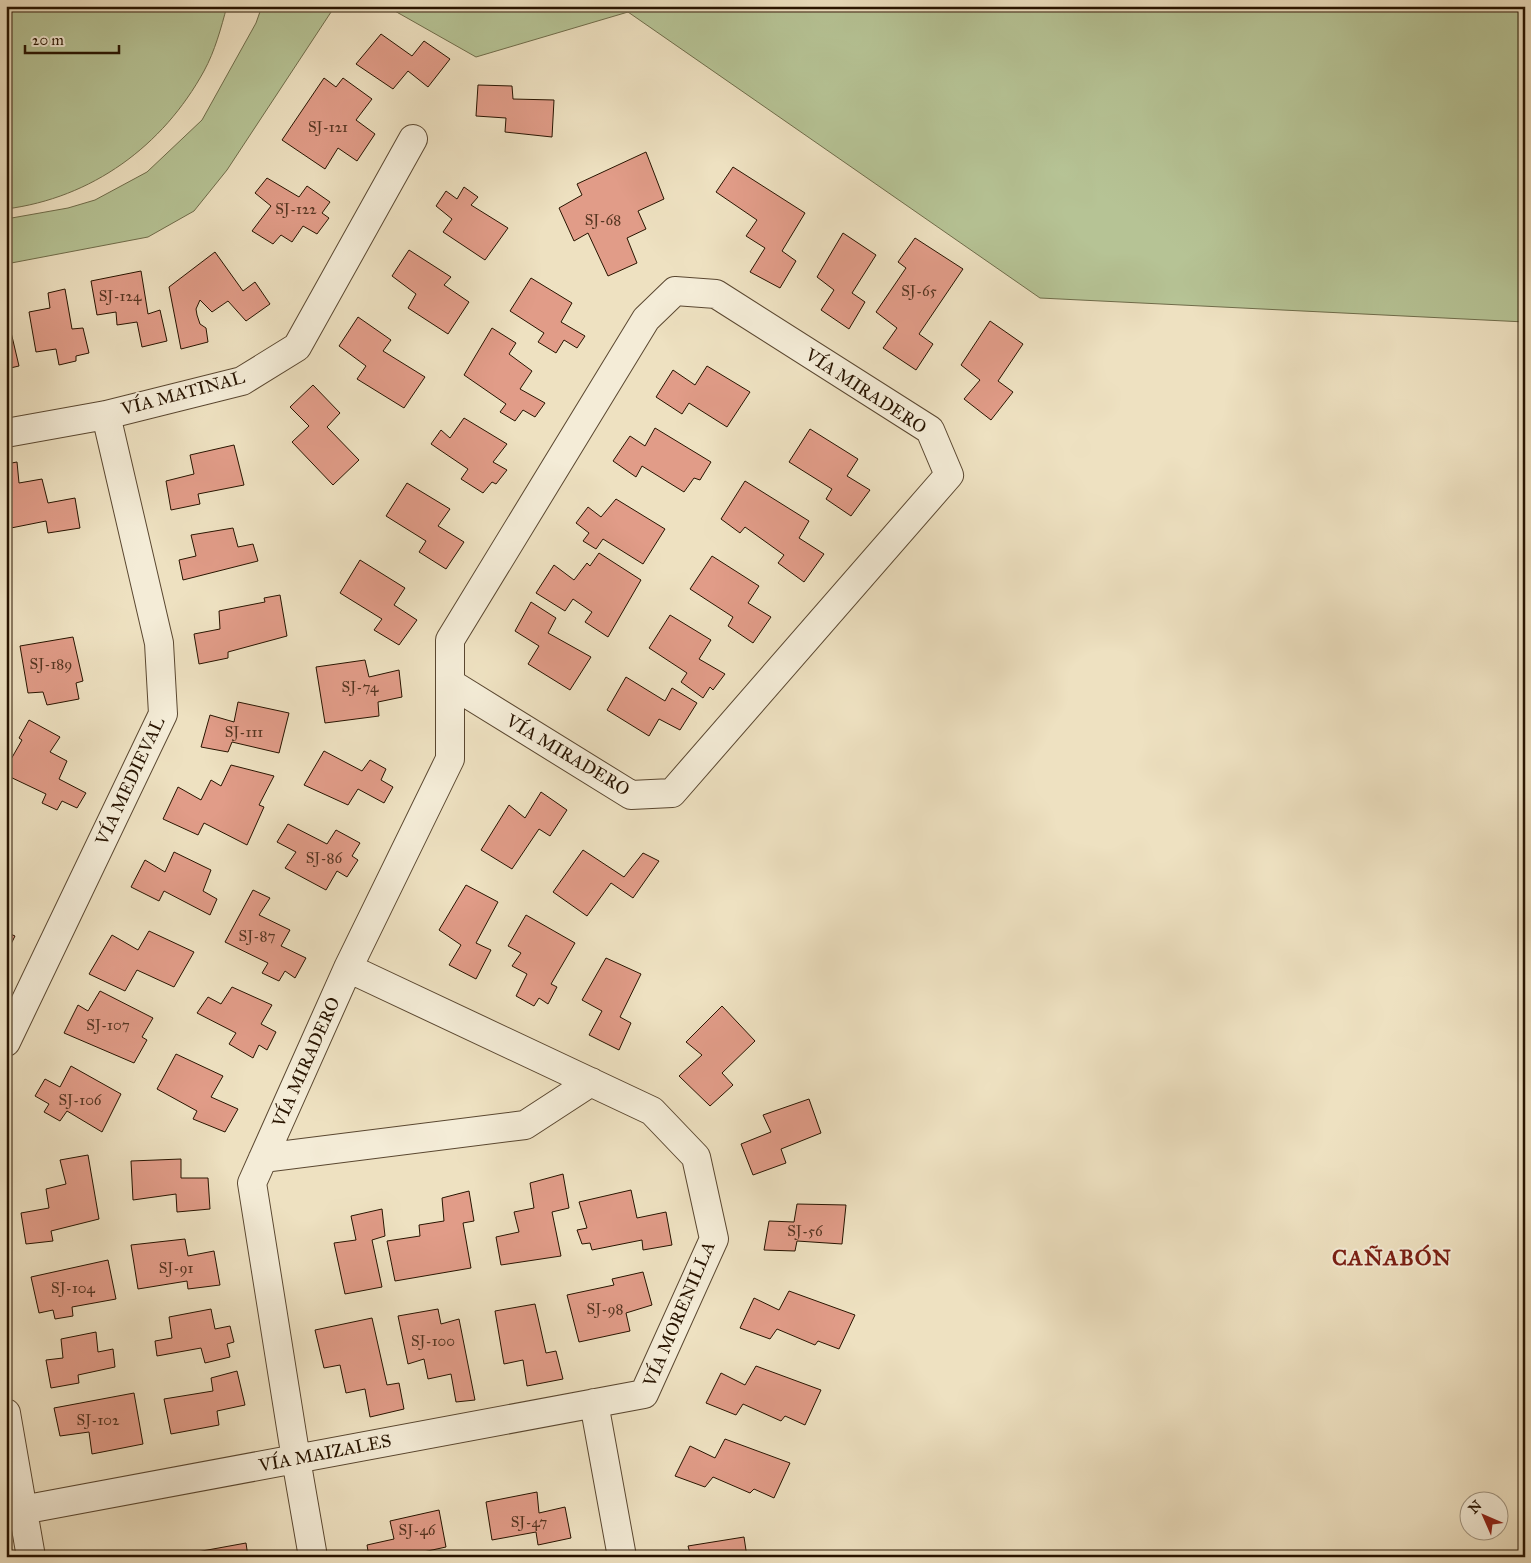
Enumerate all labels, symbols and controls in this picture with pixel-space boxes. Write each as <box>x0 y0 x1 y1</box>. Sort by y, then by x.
scale bar <box>25 22 119 54</box>
text: 20 m <box>32 31 64 49</box>
house number: SJ-121 <box>308 118 348 137</box>
house number: SJ-122 <box>275 200 317 219</box>
house number: SJ-68 <box>585 211 621 230</box>
house number: SJ-65 <box>901 282 937 301</box>
house number: SJ-124 <box>99 287 142 306</box>
street label: VÍA MIRADERO <box>800 341 932 438</box>
street label: VÍA MATINAL <box>117 364 248 420</box>
house number: SJ-189 <box>30 655 72 674</box>
house number: SJ-74 <box>342 678 379 697</box>
street label: VÍA MIRADERO <box>501 707 635 801</box>
street label: VÍA MEDIEVAL <box>88 712 170 849</box>
house number: SJ-111 <box>225 723 263 742</box>
house number: SJ-86 <box>306 849 344 868</box>
house number: SJ-87 <box>239 927 275 946</box>
street label: VÍA MIRADERO <box>265 993 345 1131</box>
house number: SJ-107 <box>86 1016 130 1035</box>
house number: SJ-106 <box>58 1091 103 1110</box>
house number: SJ-56 <box>787 1222 824 1241</box>
street label: VÍA MORENILLA <box>636 1237 720 1391</box>
district label: CAÑABÓN <box>1332 1244 1452 1271</box>
house number: SJ-91 <box>159 1259 193 1278</box>
house number: SJ-104 <box>51 1279 96 1298</box>
house number: SJ-98 <box>587 1300 623 1319</box>
house number: SJ-100 <box>411 1332 455 1351</box>
house number: SJ-102 <box>77 1411 120 1430</box>
street label: VÍA MAIZALES <box>256 1427 393 1477</box>
north arrow <box>1458 1490 1508 1540</box>
text: N <box>1465 1497 1485 1517</box>
house number: SJ-47 <box>511 1513 547 1532</box>
house number: SJ-46 <box>399 1521 437 1540</box>

